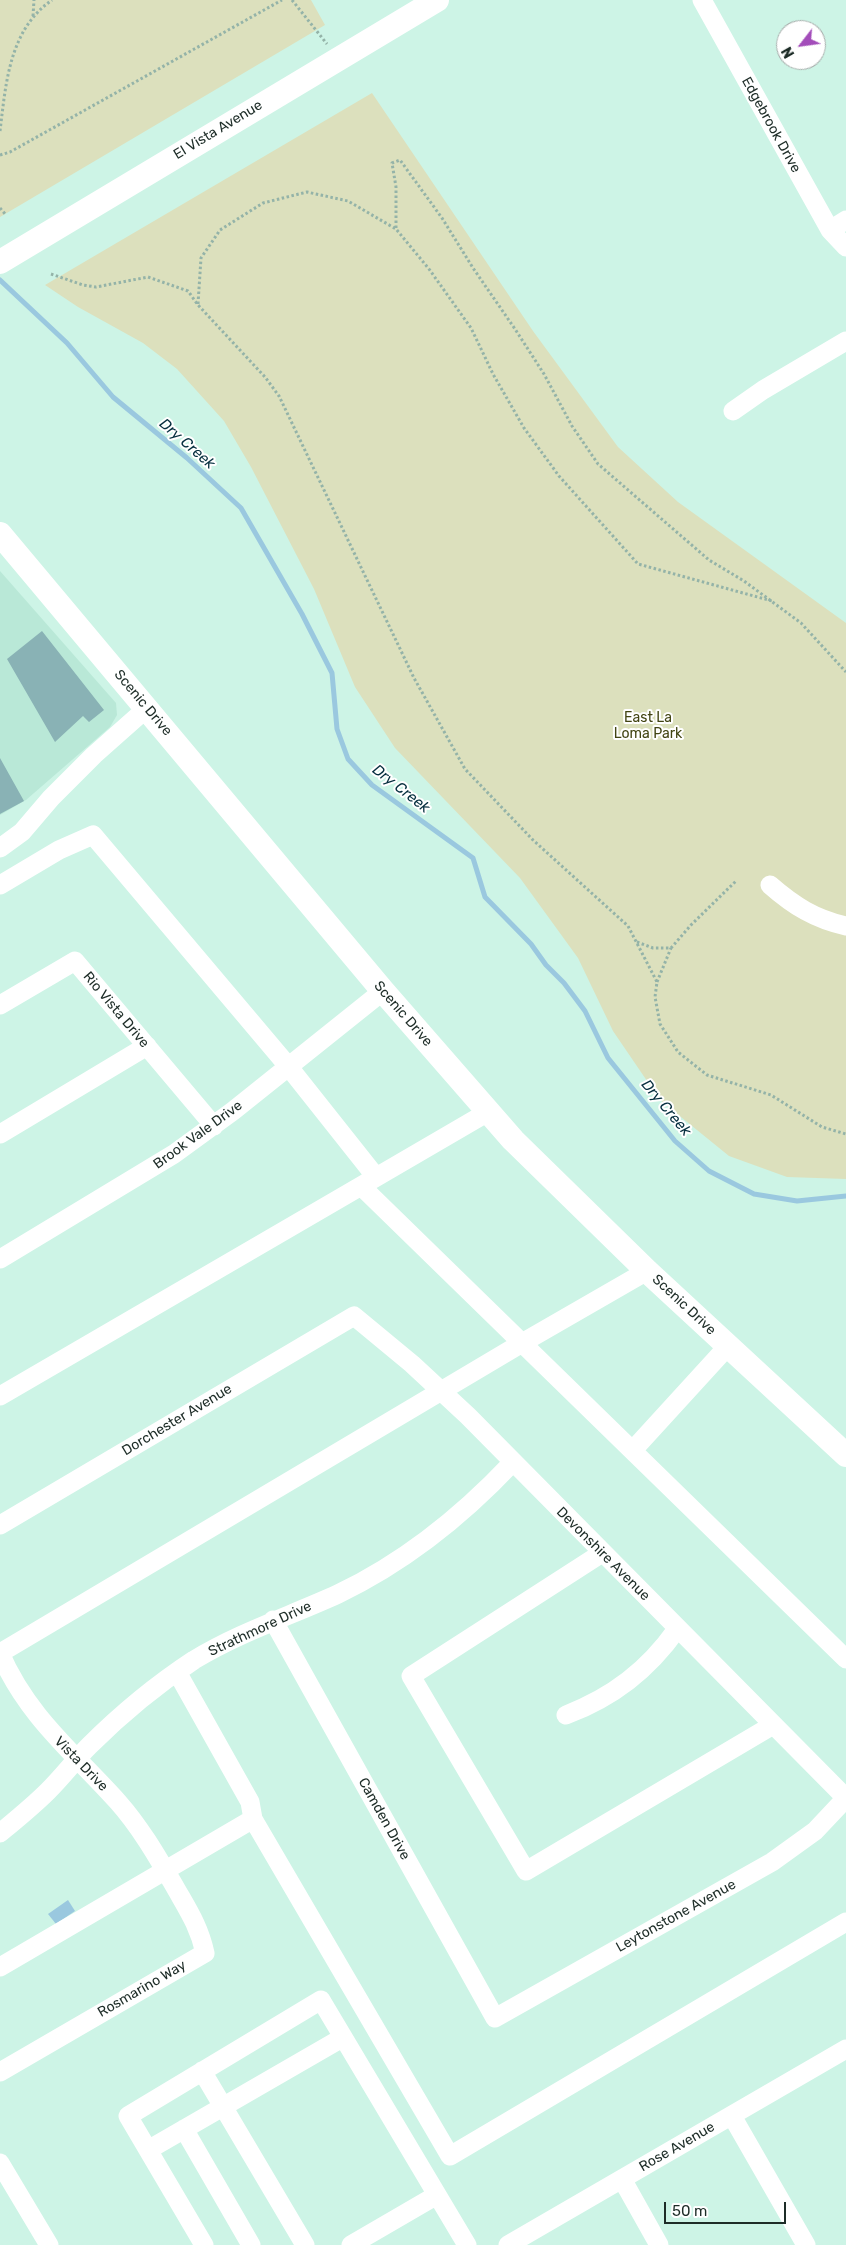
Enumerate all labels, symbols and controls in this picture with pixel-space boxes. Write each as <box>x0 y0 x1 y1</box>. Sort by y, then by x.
north arrow <box>776 20 826 70</box>
text: N <box>779 44 798 61</box>
street label: Edgebrook Drive <box>738 74 804 176</box>
street label: El Vista Avenue <box>171 97 265 163</box>
water label: Dry Creek <box>155 415 219 473</box>
street label: Scenic Drive <box>111 667 175 739</box>
park label: East La Loma Park <box>614 710 682 742</box>
water label: Dry Creek <box>369 761 433 817</box>
street label: Rio Vista Drive <box>79 969 153 1051</box>
street label: Scenic Drive <box>370 978 436 1050</box>
water label: Dry Creek <box>637 1076 695 1140</box>
street label: Brook Vale Drive <box>150 1097 246 1173</box>
street label: Scenic Drive <box>649 1271 719 1339</box>
street label: Dorchester Avenue <box>119 1381 235 1459</box>
street label: Devonshire Avenue <box>553 1504 653 1604</box>
street label: Strathmore Drive <box>206 1598 314 1660</box>
street label: Vista Drive <box>51 1733 111 1795</box>
street label: Camden Drive <box>355 1775 413 1863</box>
street label: Leytonstone Avenue <box>613 1876 739 1956</box>
street label: Rosmarino Way <box>95 1957 189 2021</box>
street label: Rose Avenue <box>636 2119 718 2175</box>
scale bar <box>666 2192 788 2224</box>
text: 50 m <box>672 2202 707 2220</box>

